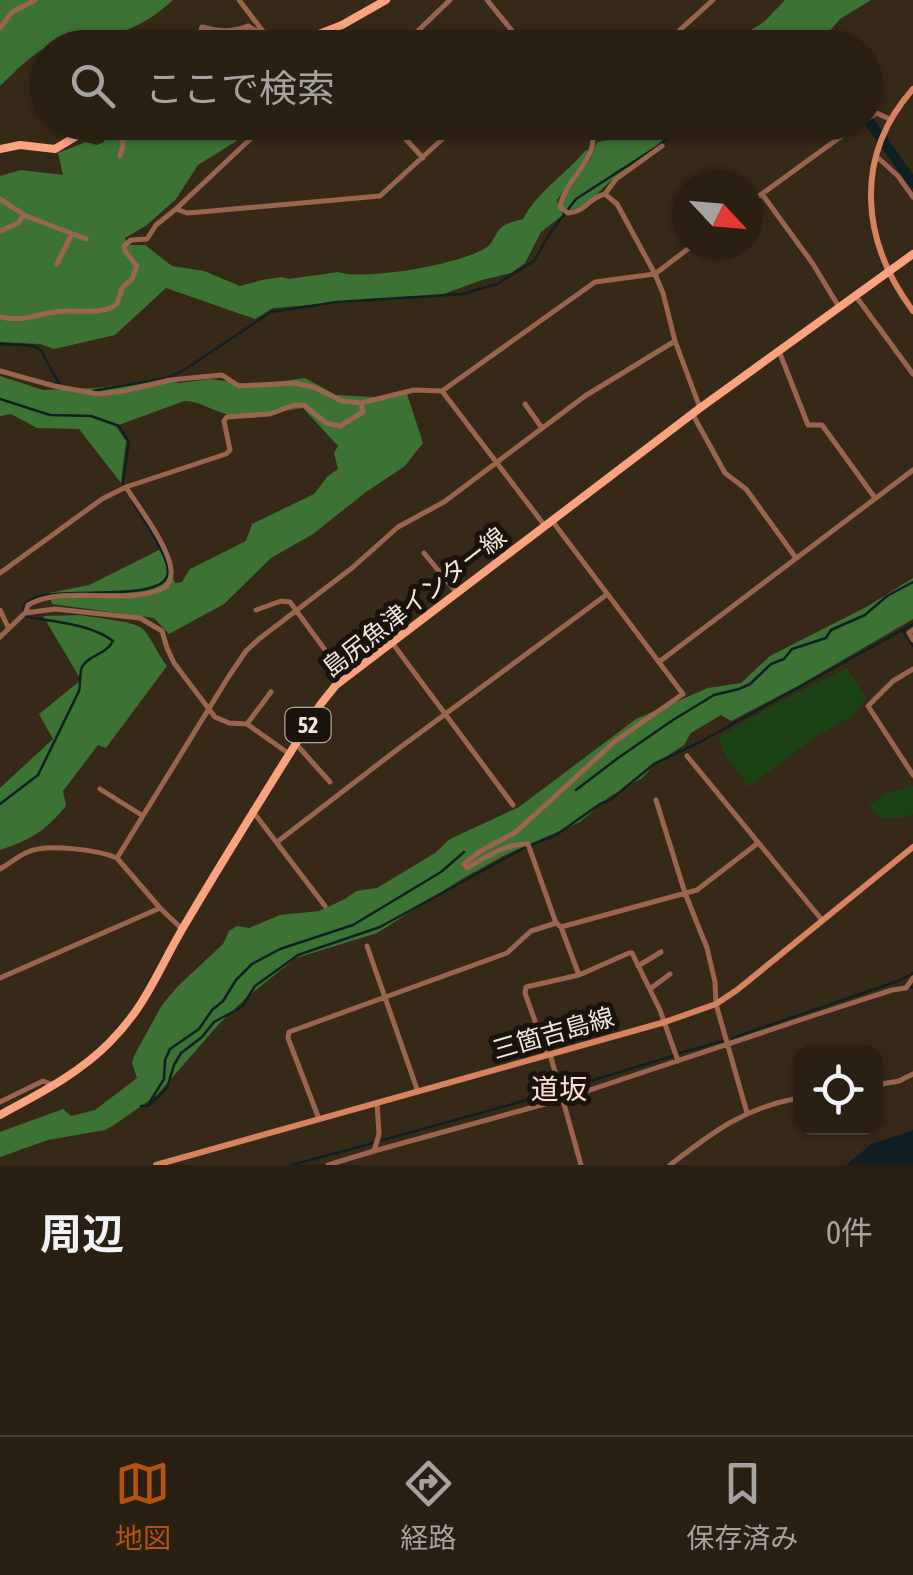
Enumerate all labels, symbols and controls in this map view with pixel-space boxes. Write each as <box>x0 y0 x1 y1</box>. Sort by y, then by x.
search box <box>30 30 883 140</box>
icon: search <box>65 58 120 113</box>
text: ここで検索 <box>145 67 335 110</box>
north arrow <box>673 170 763 260</box>
street label: 島尻魚津インター線 <box>317 522 511 682</box>
road number: 52 <box>286 708 330 742</box>
street label: 三箇吉島線 <box>489 1002 617 1064</box>
map controls <box>793 1045 883 1135</box>
button: locate <box>793 1045 883 1135</box>
district label: 道坂 <box>531 1073 587 1105</box>
text: 周辺 <box>40 1210 124 1258</box>
text: 0件 <box>826 1214 873 1251</box>
tab: 地図 <box>115 1456 171 1556</box>
tab: 経路 <box>400 1456 456 1556</box>
tab: 保存済み <box>686 1456 798 1556</box>

